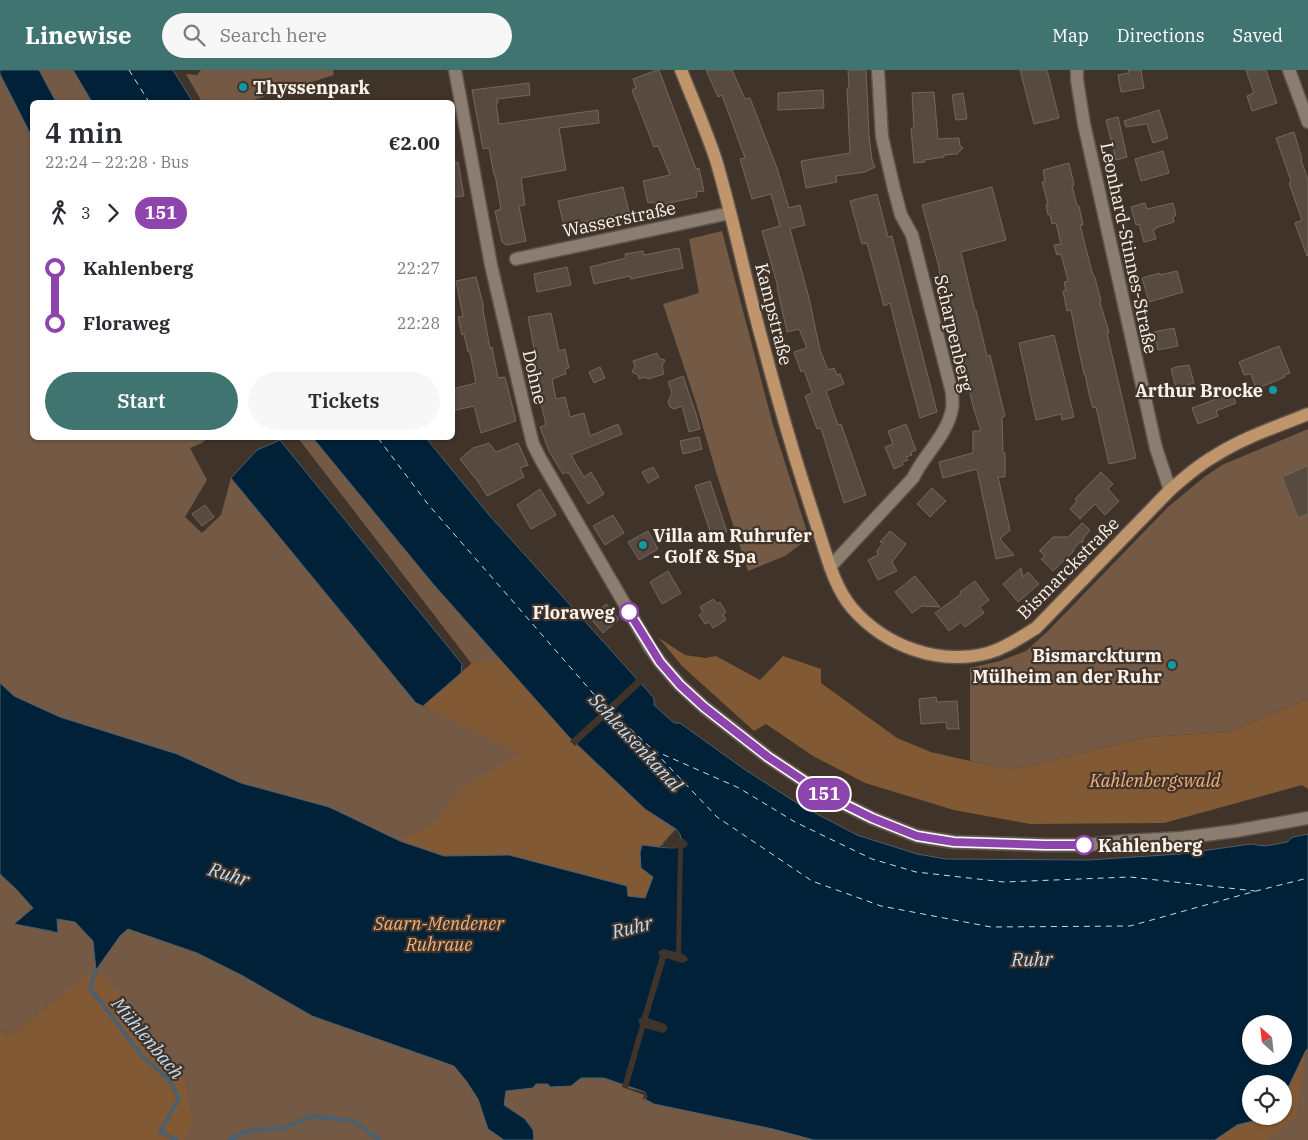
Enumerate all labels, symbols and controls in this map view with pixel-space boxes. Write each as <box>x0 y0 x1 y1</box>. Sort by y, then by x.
search box <box>162 13 512 58</box>
text: Linewise <box>25 19 132 51</box>
icon: search <box>180 21 208 49</box>
text: Search here <box>220 23 327 47</box>
text: Map <box>1052 24 1089 47</box>
text: Directions <box>1117 24 1205 47</box>
text: Saved <box>1233 24 1283 47</box>
place label: Thyssenpark <box>253 76 371 99</box>
marker: Thyssenpark <box>237 81 249 93</box>
text: 4 min <box>45 114 123 151</box>
text: €2.00 <box>389 131 440 155</box>
street label: Leonhard-Stinnes-Straße <box>1095 140 1163 356</box>
text: 22:24 – 22:28 · Bus <box>45 152 189 172</box>
street label: Wasserstraße <box>560 196 678 242</box>
icon: walk <box>45 199 73 227</box>
icon: forward <box>99 199 127 227</box>
text: 151 <box>145 201 177 224</box>
text: 3 <box>81 203 91 223</box>
text: Kahlenberg <box>83 256 193 280</box>
text: 22:27 <box>397 258 440 278</box>
street label: Kampstraße <box>750 261 798 367</box>
street label: Scharpenberg <box>929 272 979 394</box>
text: Floraweg <box>83 311 170 335</box>
text: 22:28 <box>397 313 440 333</box>
street label: Dohne <box>518 347 552 407</box>
button: Start <box>45 372 238 430</box>
button: Tickets <box>248 372 440 430</box>
place label: Arthur Brocke <box>1135 379 1263 402</box>
marker: Arthur Brocke <box>1267 384 1279 396</box>
street label: Bismarckstraße <box>1012 512 1124 624</box>
place label: Villa am Ruhrufer - Golf & Spa <box>653 524 812 568</box>
marker: Villa am Ruhrufer - Golf & Spa <box>637 539 649 551</box>
place label: Floraweg <box>532 601 616 624</box>
marker: Floraweg <box>619 602 639 622</box>
place label: Bismarckturm Mülheim an der Ruhr <box>972 644 1163 688</box>
marker: Bismarckturm Mülheim an der Ruhr <box>1166 659 1178 671</box>
water label: Schleusenkanal <box>583 687 688 797</box>
park label: Kahlenbergswald <box>1089 769 1221 792</box>
line badge: 151 <box>795 778 853 810</box>
text: 151 <box>808 782 840 805</box>
place label: Kahlenberg <box>1098 834 1203 857</box>
marker: Kahlenberg <box>1074 835 1094 855</box>
water label: Ruhr <box>205 856 253 892</box>
water label: Ruhr <box>608 910 656 944</box>
park label: Saarn-Mendener Ruhraue <box>373 912 505 956</box>
water label: Ruhr <box>1010 947 1054 971</box>
water label: Mühlenbach <box>106 991 190 1084</box>
north arrow <box>1242 1015 1292 1065</box>
map controls <box>1242 1015 1292 1125</box>
button: locate <box>1242 1075 1292 1125</box>

